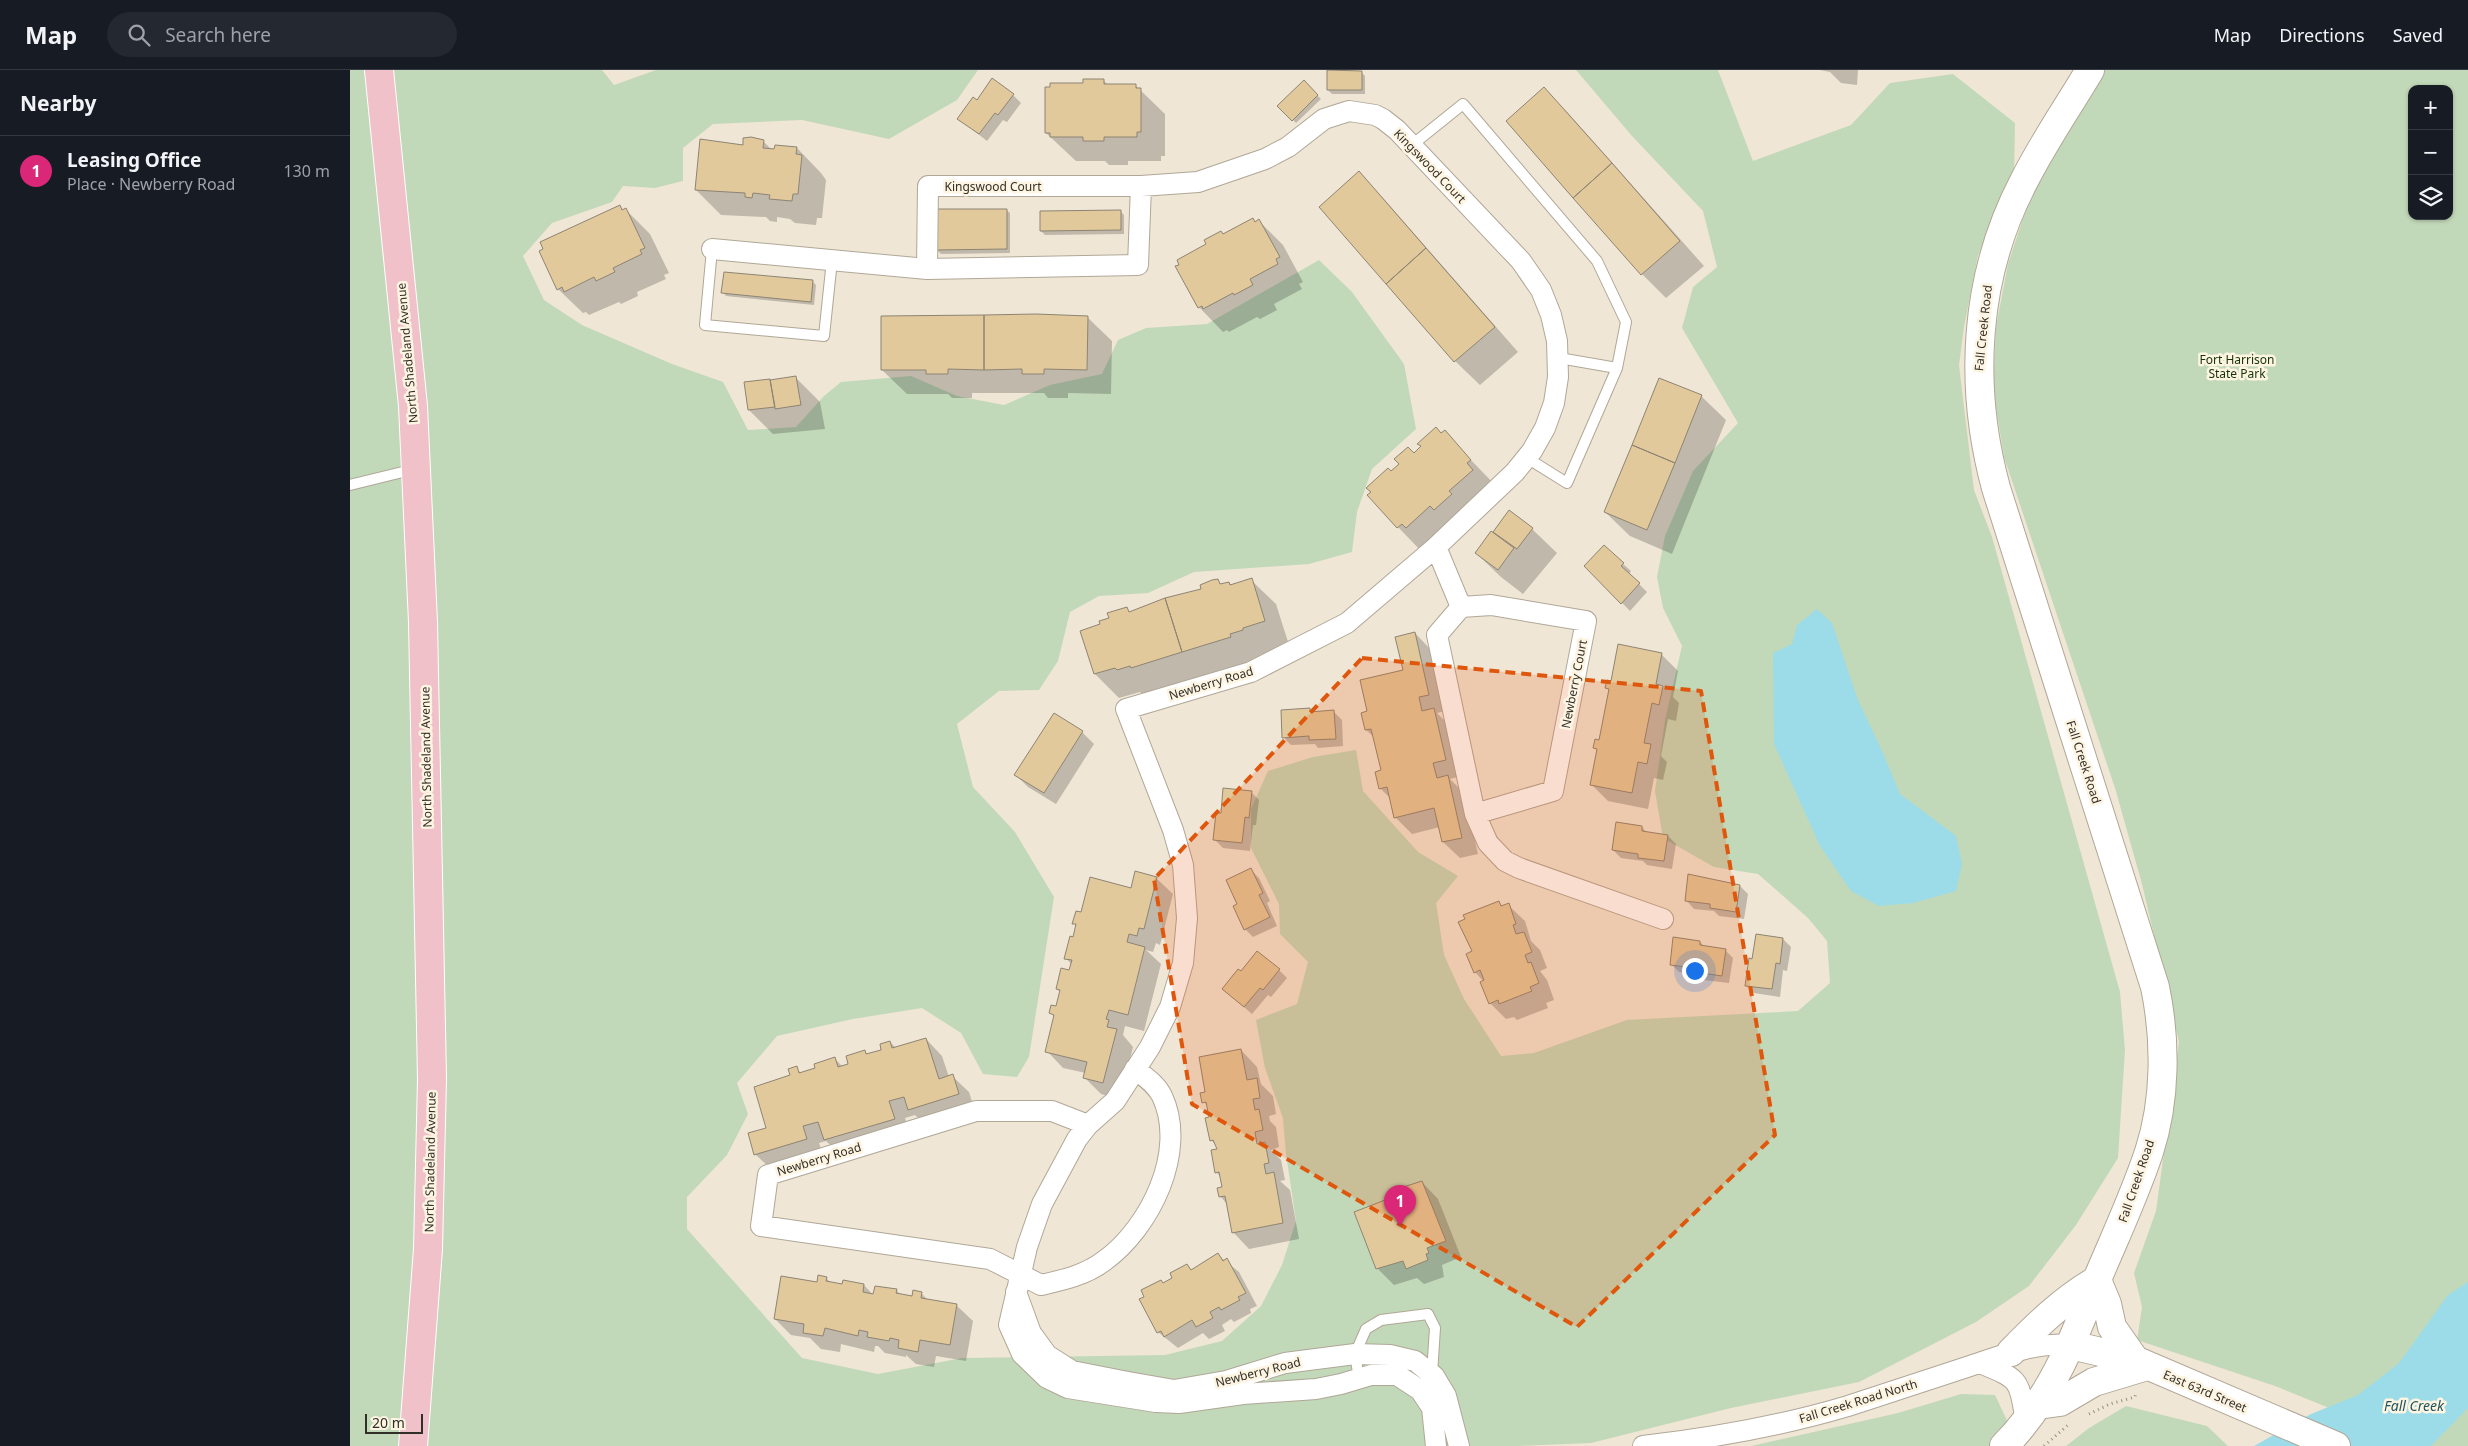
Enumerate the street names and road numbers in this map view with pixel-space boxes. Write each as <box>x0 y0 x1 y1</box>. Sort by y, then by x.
street label: Kingswood Court <box>1390 125 1470 207</box>
street label: Kingswood Court <box>944 178 1042 195</box>
street label: North Shadeland Avenue <box>392 282 422 424</box>
street label: Fall Creek Road <box>1970 284 1996 372</box>
street label: Newberry Court <box>1557 638 1591 730</box>
street label: Newberry Road <box>1167 662 1255 704</box>
street label: North Shadeland Avenue <box>416 686 436 828</box>
street label: Fall Creek Road <box>2063 718 2105 806</box>
street label: North Shadeland Avenue <box>420 1091 440 1233</box>
street label: Fall Creek Road <box>2114 1137 2158 1225</box>
street label: Newberry Road <box>775 1138 863 1180</box>
street label: Newberry Road <box>1214 1353 1302 1391</box>
street label: East 63rd Street <box>2161 1366 2250 1416</box>
street label: Fall Creek Road North <box>1797 1375 1919 1427</box>

